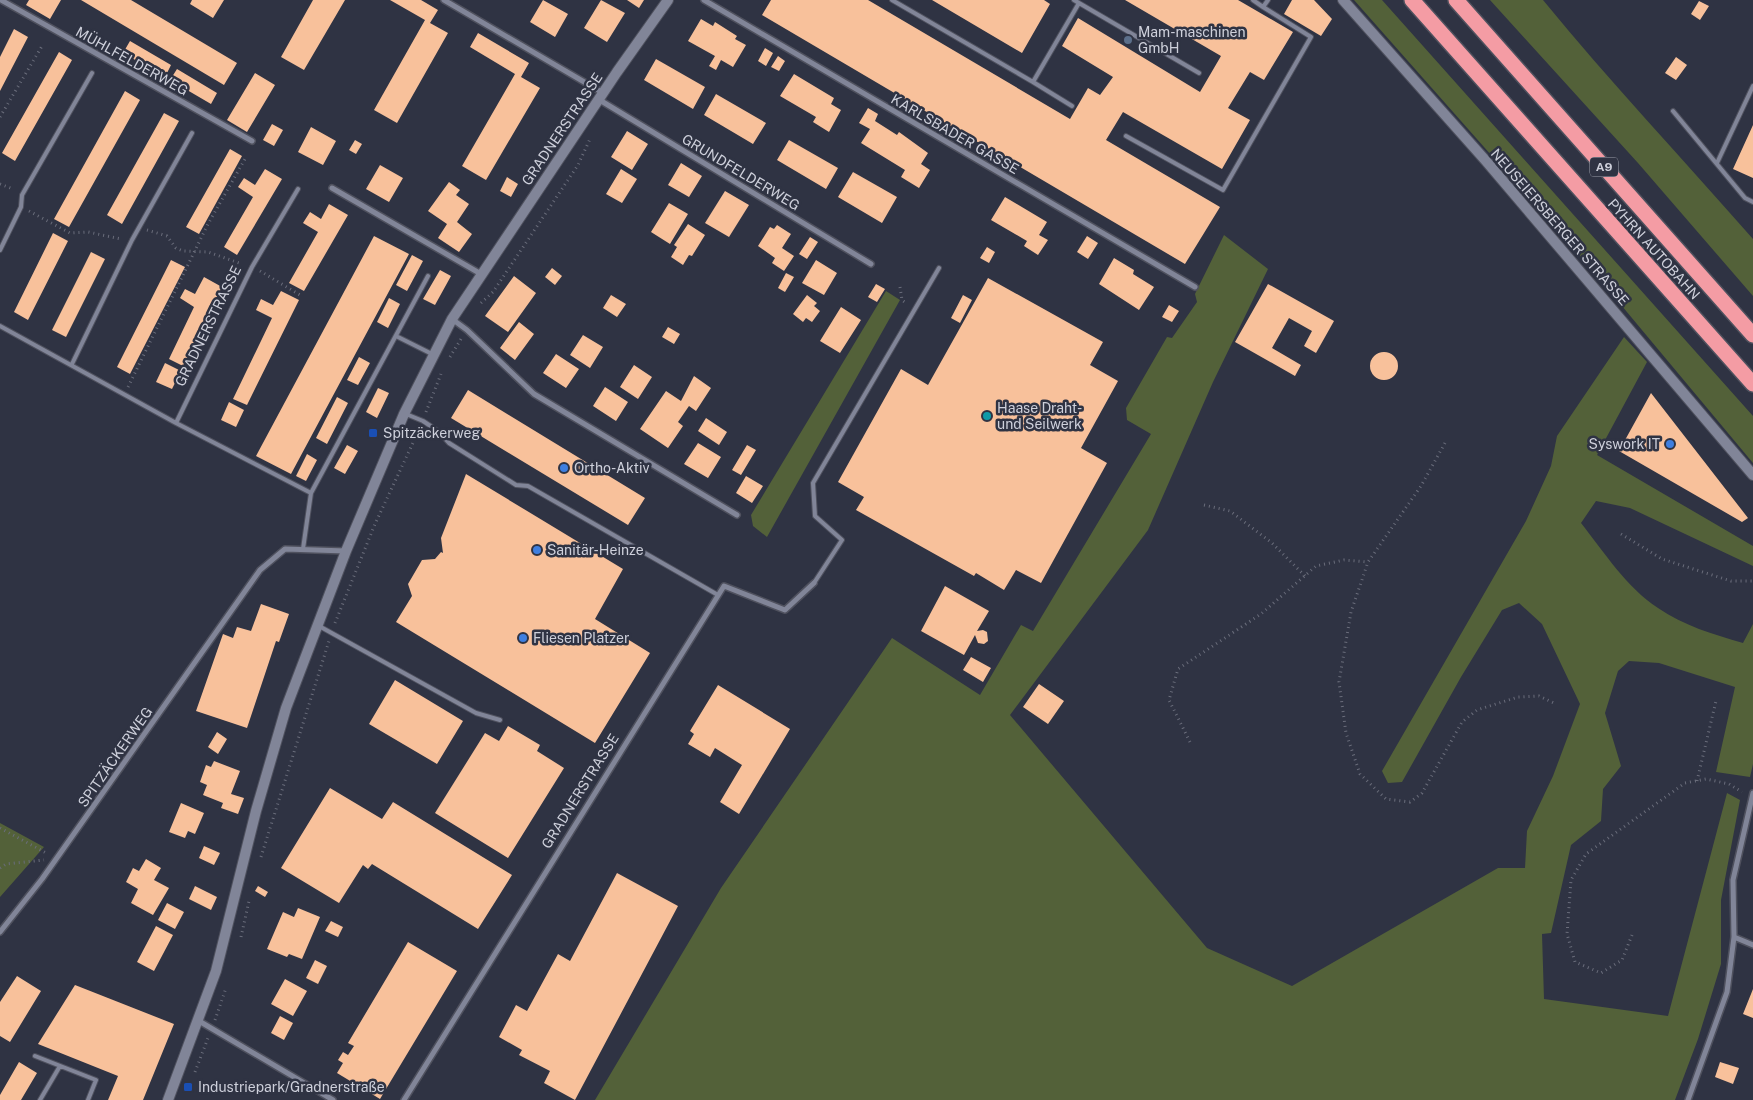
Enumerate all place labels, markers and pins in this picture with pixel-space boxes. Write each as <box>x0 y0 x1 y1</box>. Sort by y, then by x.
place label: Mam-maschinen GmbH <box>1138 24 1246 56</box>
marker: Mam-maschinen GmbH <box>1122 34 1134 46</box>
place label: Haase Draht- und Seilwerk <box>997 400 1082 432</box>
marker: Haase Draht- und Seilwerk <box>981 410 993 422</box>
place label: Spitzäckerweg <box>383 425 480 441</box>
marker: Spitzäckerweg <box>367 427 379 439</box>
place label: Syswork IT <box>1588 436 1660 452</box>
marker: Syswork IT <box>1664 438 1676 450</box>
place label: Ortho-Aktiv <box>574 460 650 476</box>
marker: Ortho-Aktiv <box>558 462 570 474</box>
place label: Sanitär-Heinze <box>547 542 644 558</box>
marker: Sanitär-Heinze <box>531 544 543 556</box>
place label: Fliesen Platzer <box>533 630 629 646</box>
marker: Fliesen Platzer <box>517 632 529 644</box>
place label: Industriepark/Gradnerstraße <box>198 1079 385 1095</box>
marker: Industriepark/Gradnerstraße <box>182 1081 194 1093</box>

